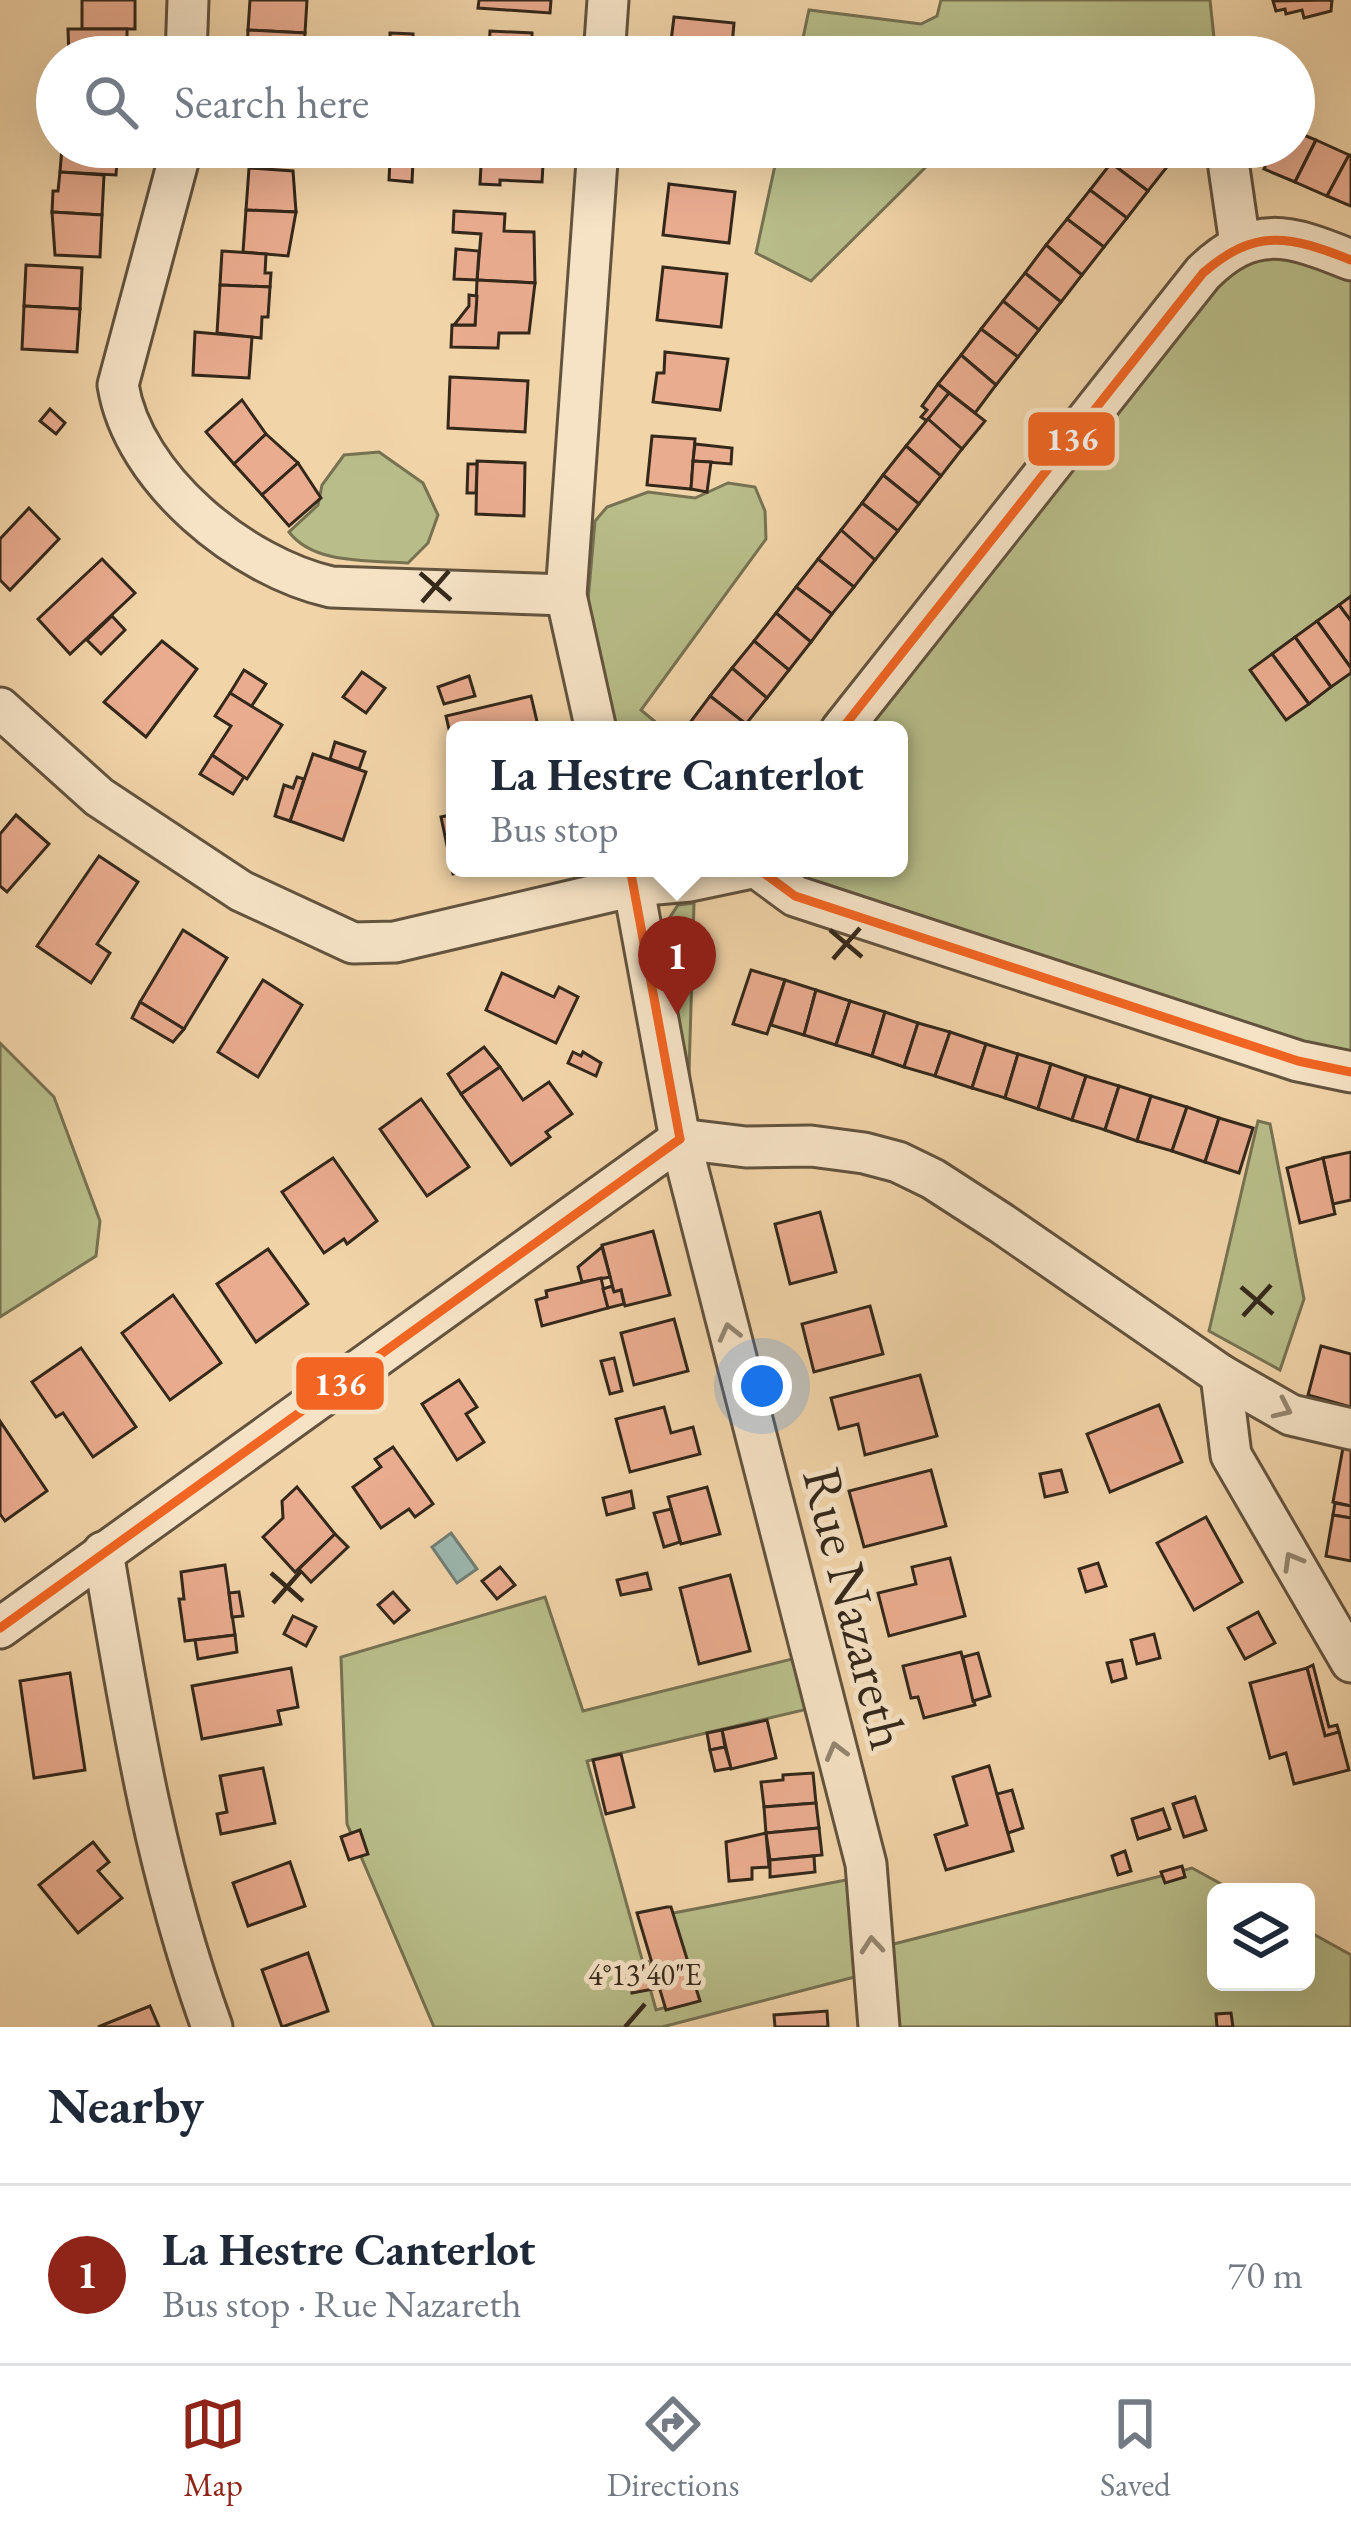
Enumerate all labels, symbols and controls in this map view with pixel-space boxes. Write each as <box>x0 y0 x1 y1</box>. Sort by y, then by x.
search box <box>36 36 1315 168</box>
icon: search <box>78 69 144 135</box>
text: Search here <box>174 73 369 131</box>
line badge: 136 <box>1026 410 1117 468</box>
text: 136 <box>1046 417 1098 460</box>
popup <box>446 721 908 877</box>
text: La Hestre Canterlot <box>490 745 864 803</box>
text: Bus stop <box>490 803 619 854</box>
pin: 1 <box>638 916 716 1015</box>
one-way arrow <box>719 1322 744 1343</box>
line badge: 136 <box>294 1355 386 1412</box>
your location <box>732 1356 792 1416</box>
text: 136 <box>314 1362 366 1405</box>
one-way arrow <box>1271 1395 1293 1418</box>
street label: Rue Nazareth <box>787 1460 925 1756</box>
one-way arrow <box>1284 1552 1307 1574</box>
one-way arrow <box>826 1741 851 1761</box>
map controls <box>1207 1883 1315 1991</box>
button: layers <box>1207 1883 1315 1991</box>
one-way arrow <box>860 1935 886 1954</box>
text: 4°13'40"E <box>588 1955 702 1994</box>
text: Nearby <box>48 2072 204 2138</box>
text: La Hestre Canterlot <box>162 2220 535 2278</box>
text: 1 <box>77 2249 97 2300</box>
text: 70 m <box>1227 2249 1303 2300</box>
text: Bus stop · Rue Nazareth <box>162 2278 522 2329</box>
tab: Map <box>180 2391 246 2506</box>
tab: Directions <box>607 2391 740 2506</box>
tab: Saved <box>1100 2391 1171 2506</box>

